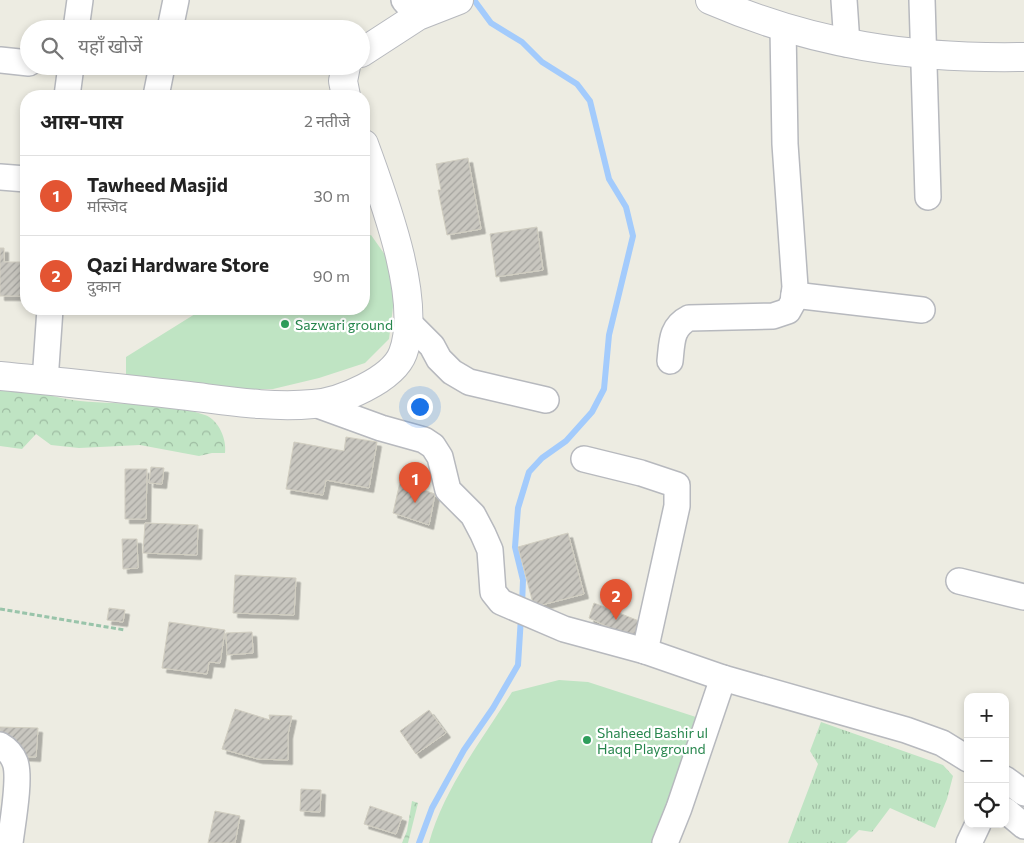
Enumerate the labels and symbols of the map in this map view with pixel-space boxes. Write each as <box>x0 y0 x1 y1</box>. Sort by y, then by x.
place label: Sazwari ground <box>295 316 393 333</box>
marker: Sazwari ground <box>279 318 291 330</box>
your location <box>407 394 433 420</box>
pin: 1 <box>399 462 431 503</box>
pin: 2 <box>600 579 632 620</box>
place label: Shaheed Bashir ul Haqq Playground <box>597 724 708 757</box>
marker: Shaheed Bashir ul Haqq Playground <box>581 734 593 746</box>

